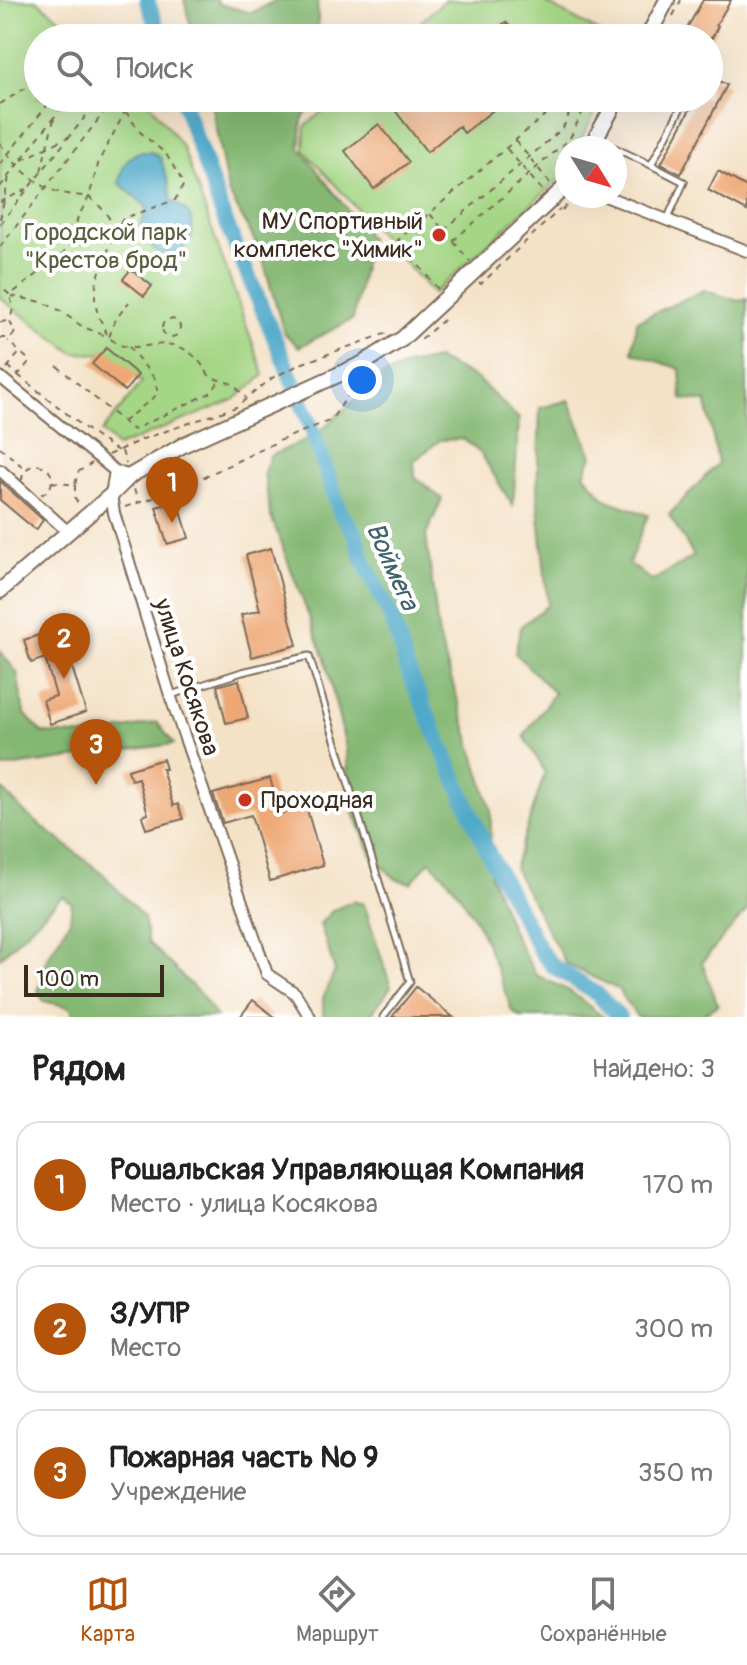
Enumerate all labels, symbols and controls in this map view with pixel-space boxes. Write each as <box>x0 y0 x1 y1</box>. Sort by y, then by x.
search box <box>24 24 723 112</box>
icon: search <box>52 46 96 90</box>
text: Поиск <box>116 50 194 87</box>
north arrow <box>555 136 627 208</box>
place label: МУ Спортивный комплекс "Химик" <box>234 207 423 264</box>
park label: Городской парк "Крестов брод" <box>24 218 188 275</box>
marker: МУ Спортивный комплекс "Химик" <box>430 226 448 244</box>
your location <box>342 360 382 400</box>
pin: 1 <box>146 457 198 523</box>
water label: Воймега <box>359 518 426 617</box>
street label: улица Косякова <box>147 594 226 759</box>
pin: 2 <box>38 613 90 679</box>
pin: 3 <box>70 719 122 785</box>
place label: Проходная <box>261 786 373 815</box>
marker: Проходная <box>236 791 254 809</box>
scale bar <box>24 961 164 997</box>
text: 100 m <box>36 965 99 993</box>
text: Рядом <box>32 1048 126 1091</box>
text: Найдено: 3 <box>592 1053 715 1085</box>
text: Рошальская Управляющая Компания <box>110 1151 584 1188</box>
text: 1 <box>55 1169 65 1201</box>
text: 170 m <box>643 1169 713 1201</box>
text: Место · улица Косякова <box>110 1188 378 1220</box>
text: З/УПР <box>110 1295 190 1332</box>
text: 2 <box>53 1313 67 1345</box>
text: 300 m <box>634 1313 713 1345</box>
text: Место <box>110 1332 181 1364</box>
text: Пожарная часть № 9 <box>110 1439 378 1476</box>
text: 3 <box>53 1457 67 1489</box>
text: 350 m <box>638 1457 713 1489</box>
text: Учреждение <box>110 1476 246 1508</box>
tab: Карта <box>80 1572 135 1648</box>
tab: Маршрут <box>296 1572 379 1648</box>
tab: Сохранённые <box>540 1572 667 1648</box>

